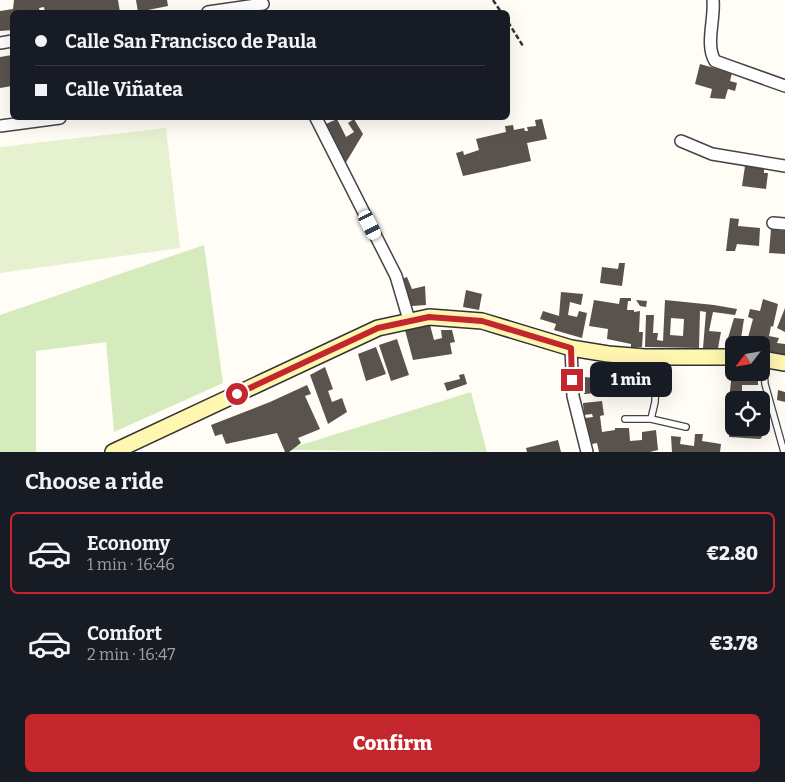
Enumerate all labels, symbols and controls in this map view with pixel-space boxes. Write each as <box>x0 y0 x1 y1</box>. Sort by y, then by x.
text: Calle San Francisco de Paula <box>65 30 317 53</box>
text: Calle Viñatea <box>65 78 183 101</box>
car <box>356 208 383 242</box>
north arrow <box>725 336 770 381</box>
map controls <box>725 336 770 436</box>
callout: 1 min <box>590 362 672 398</box>
route end <box>561 369 583 391</box>
text: 1 min <box>611 370 651 389</box>
route start <box>226 383 248 405</box>
button: locate <box>725 391 770 436</box>
text: Choose a ride <box>25 468 164 495</box>
icon: car <box>27 531 72 576</box>
text: Economy <box>87 532 170 555</box>
text: €2.80 <box>706 542 758 565</box>
text: 1 min · 16:46 <box>87 555 175 574</box>
icon: car <box>27 621 72 666</box>
text: Comfort <box>87 622 162 645</box>
text: €3.78 <box>710 632 758 655</box>
text: 2 min · 16:47 <box>87 645 175 664</box>
button: Confirm <box>25 714 760 772</box>

